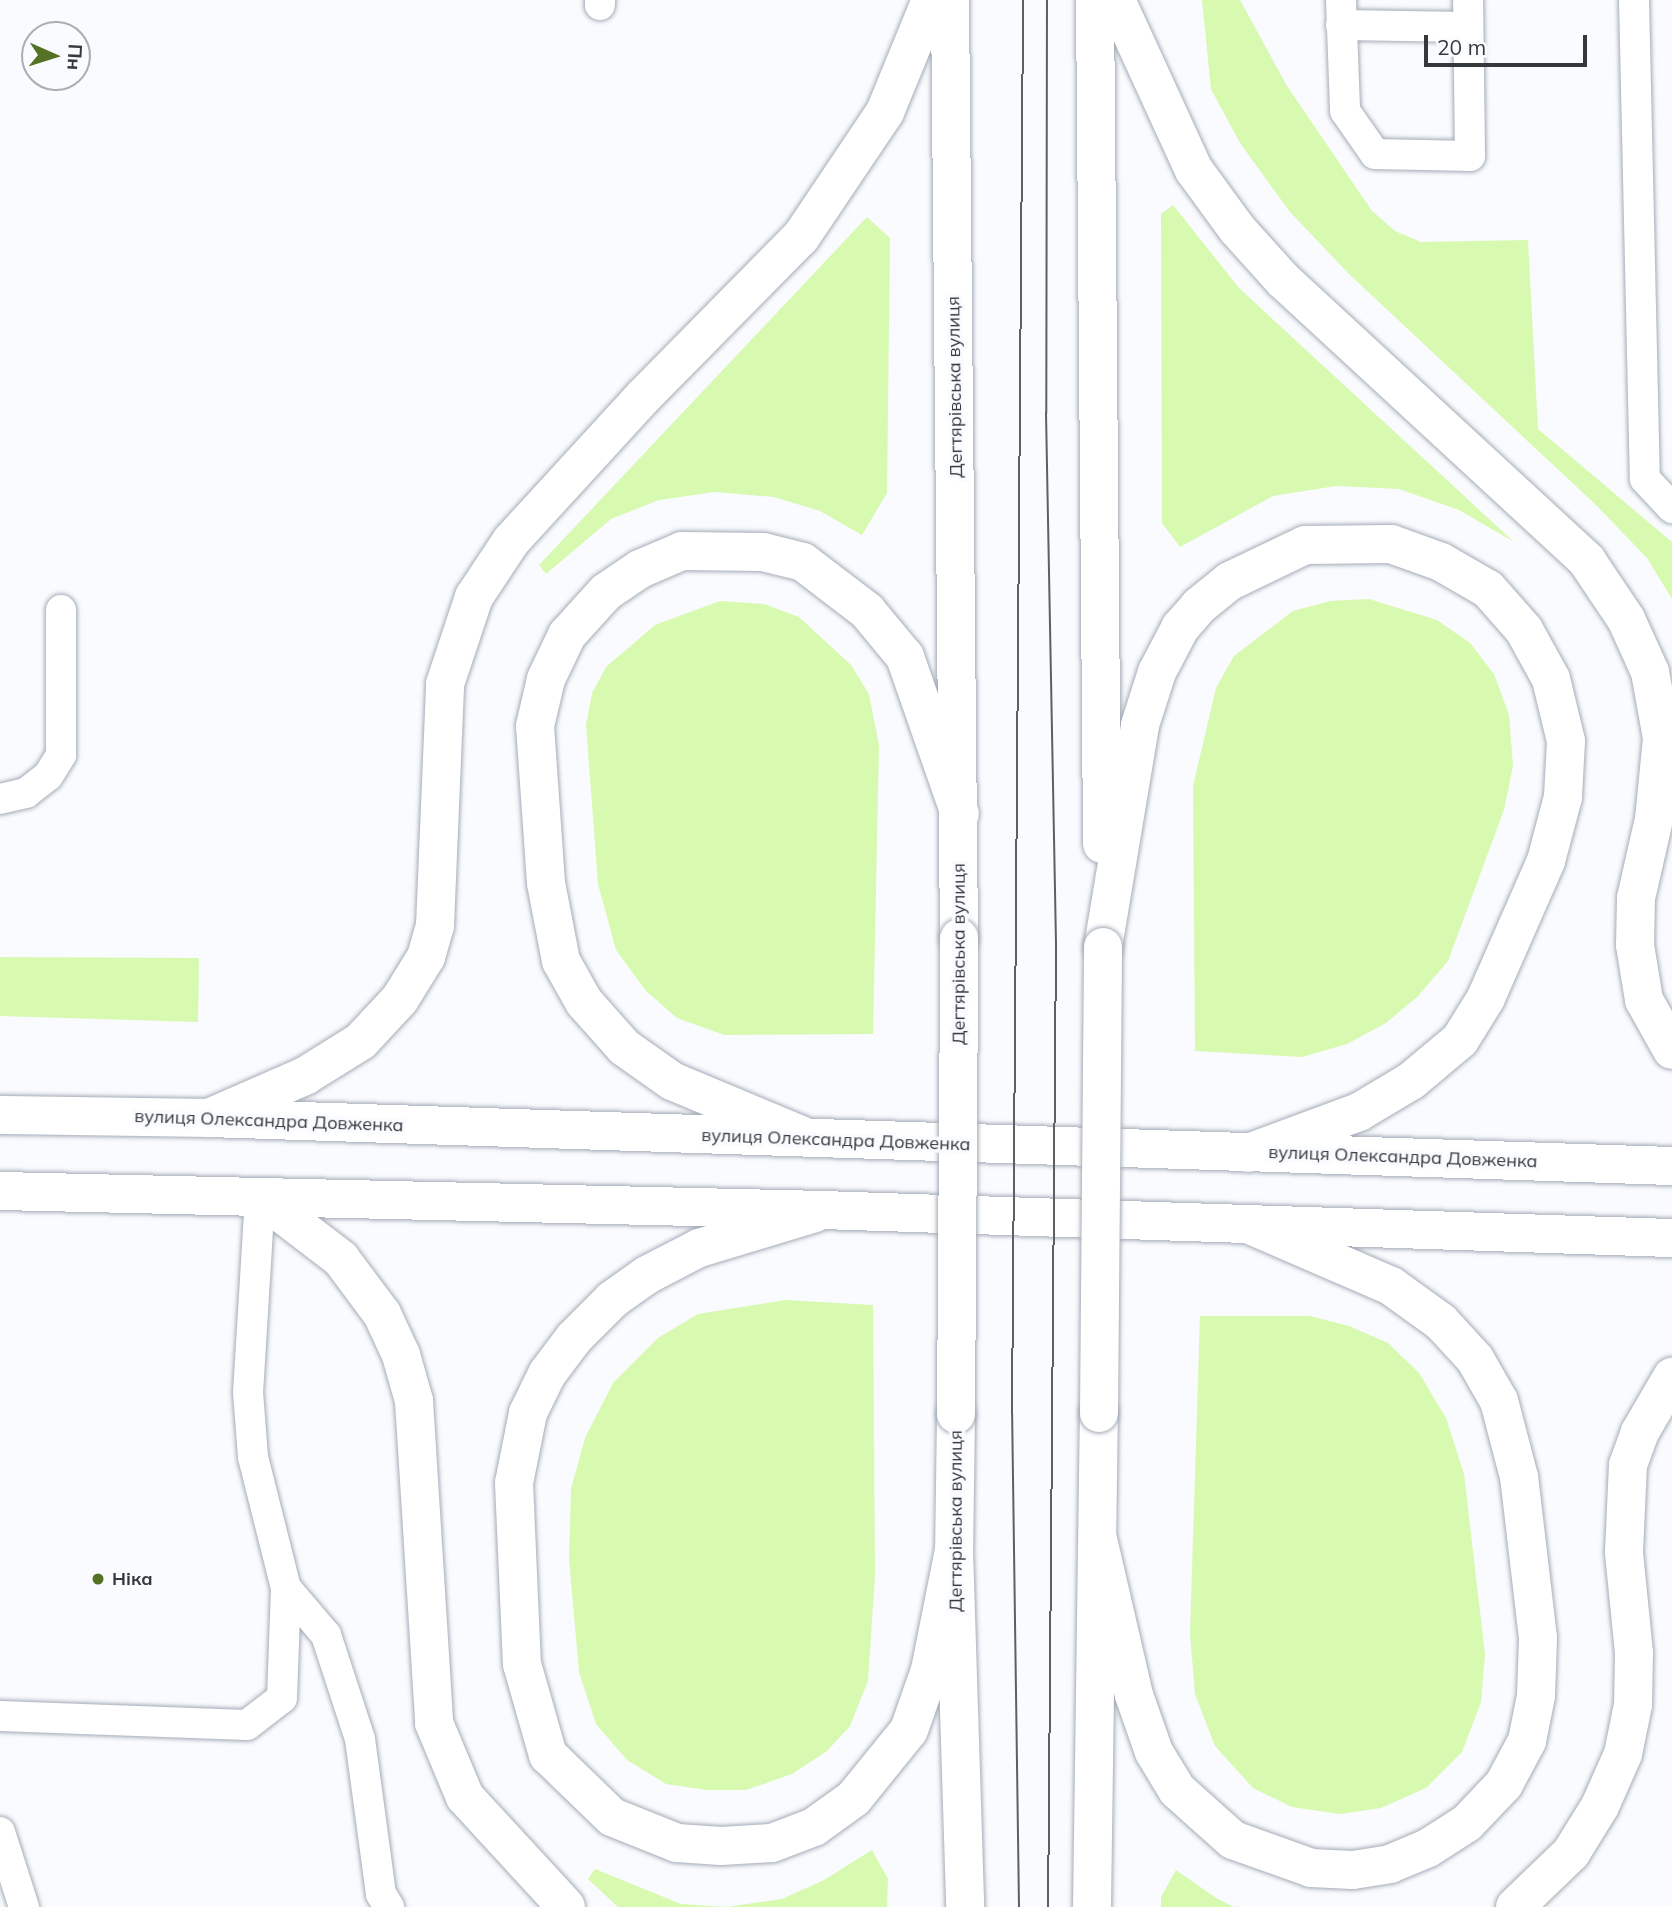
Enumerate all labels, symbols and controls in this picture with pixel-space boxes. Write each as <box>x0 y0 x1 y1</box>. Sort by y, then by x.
north arrow <box>21 21 91 91</box>
scale bar <box>1427 21 1590 65</box>
text: 20 m <box>1437 34 1486 60</box>
text: Пн <box>62 43 88 71</box>
street label: Дегтярівська вулиця <box>943 296 967 478</box>
street label: Дегтярівська вулиця <box>948 863 970 1045</box>
street label: вулиця Олександра Довженка <box>134 1106 404 1136</box>
street label: вулиця Олександра Довженка <box>701 1125 971 1155</box>
street label: вулиця Олександра Довженка <box>1268 1142 1538 1172</box>
street label: Дегтярівська вулиця <box>945 1430 967 1612</box>
place label: Ніка <box>112 1568 153 1590</box>
marker: Ніка <box>90 1571 106 1587</box>

